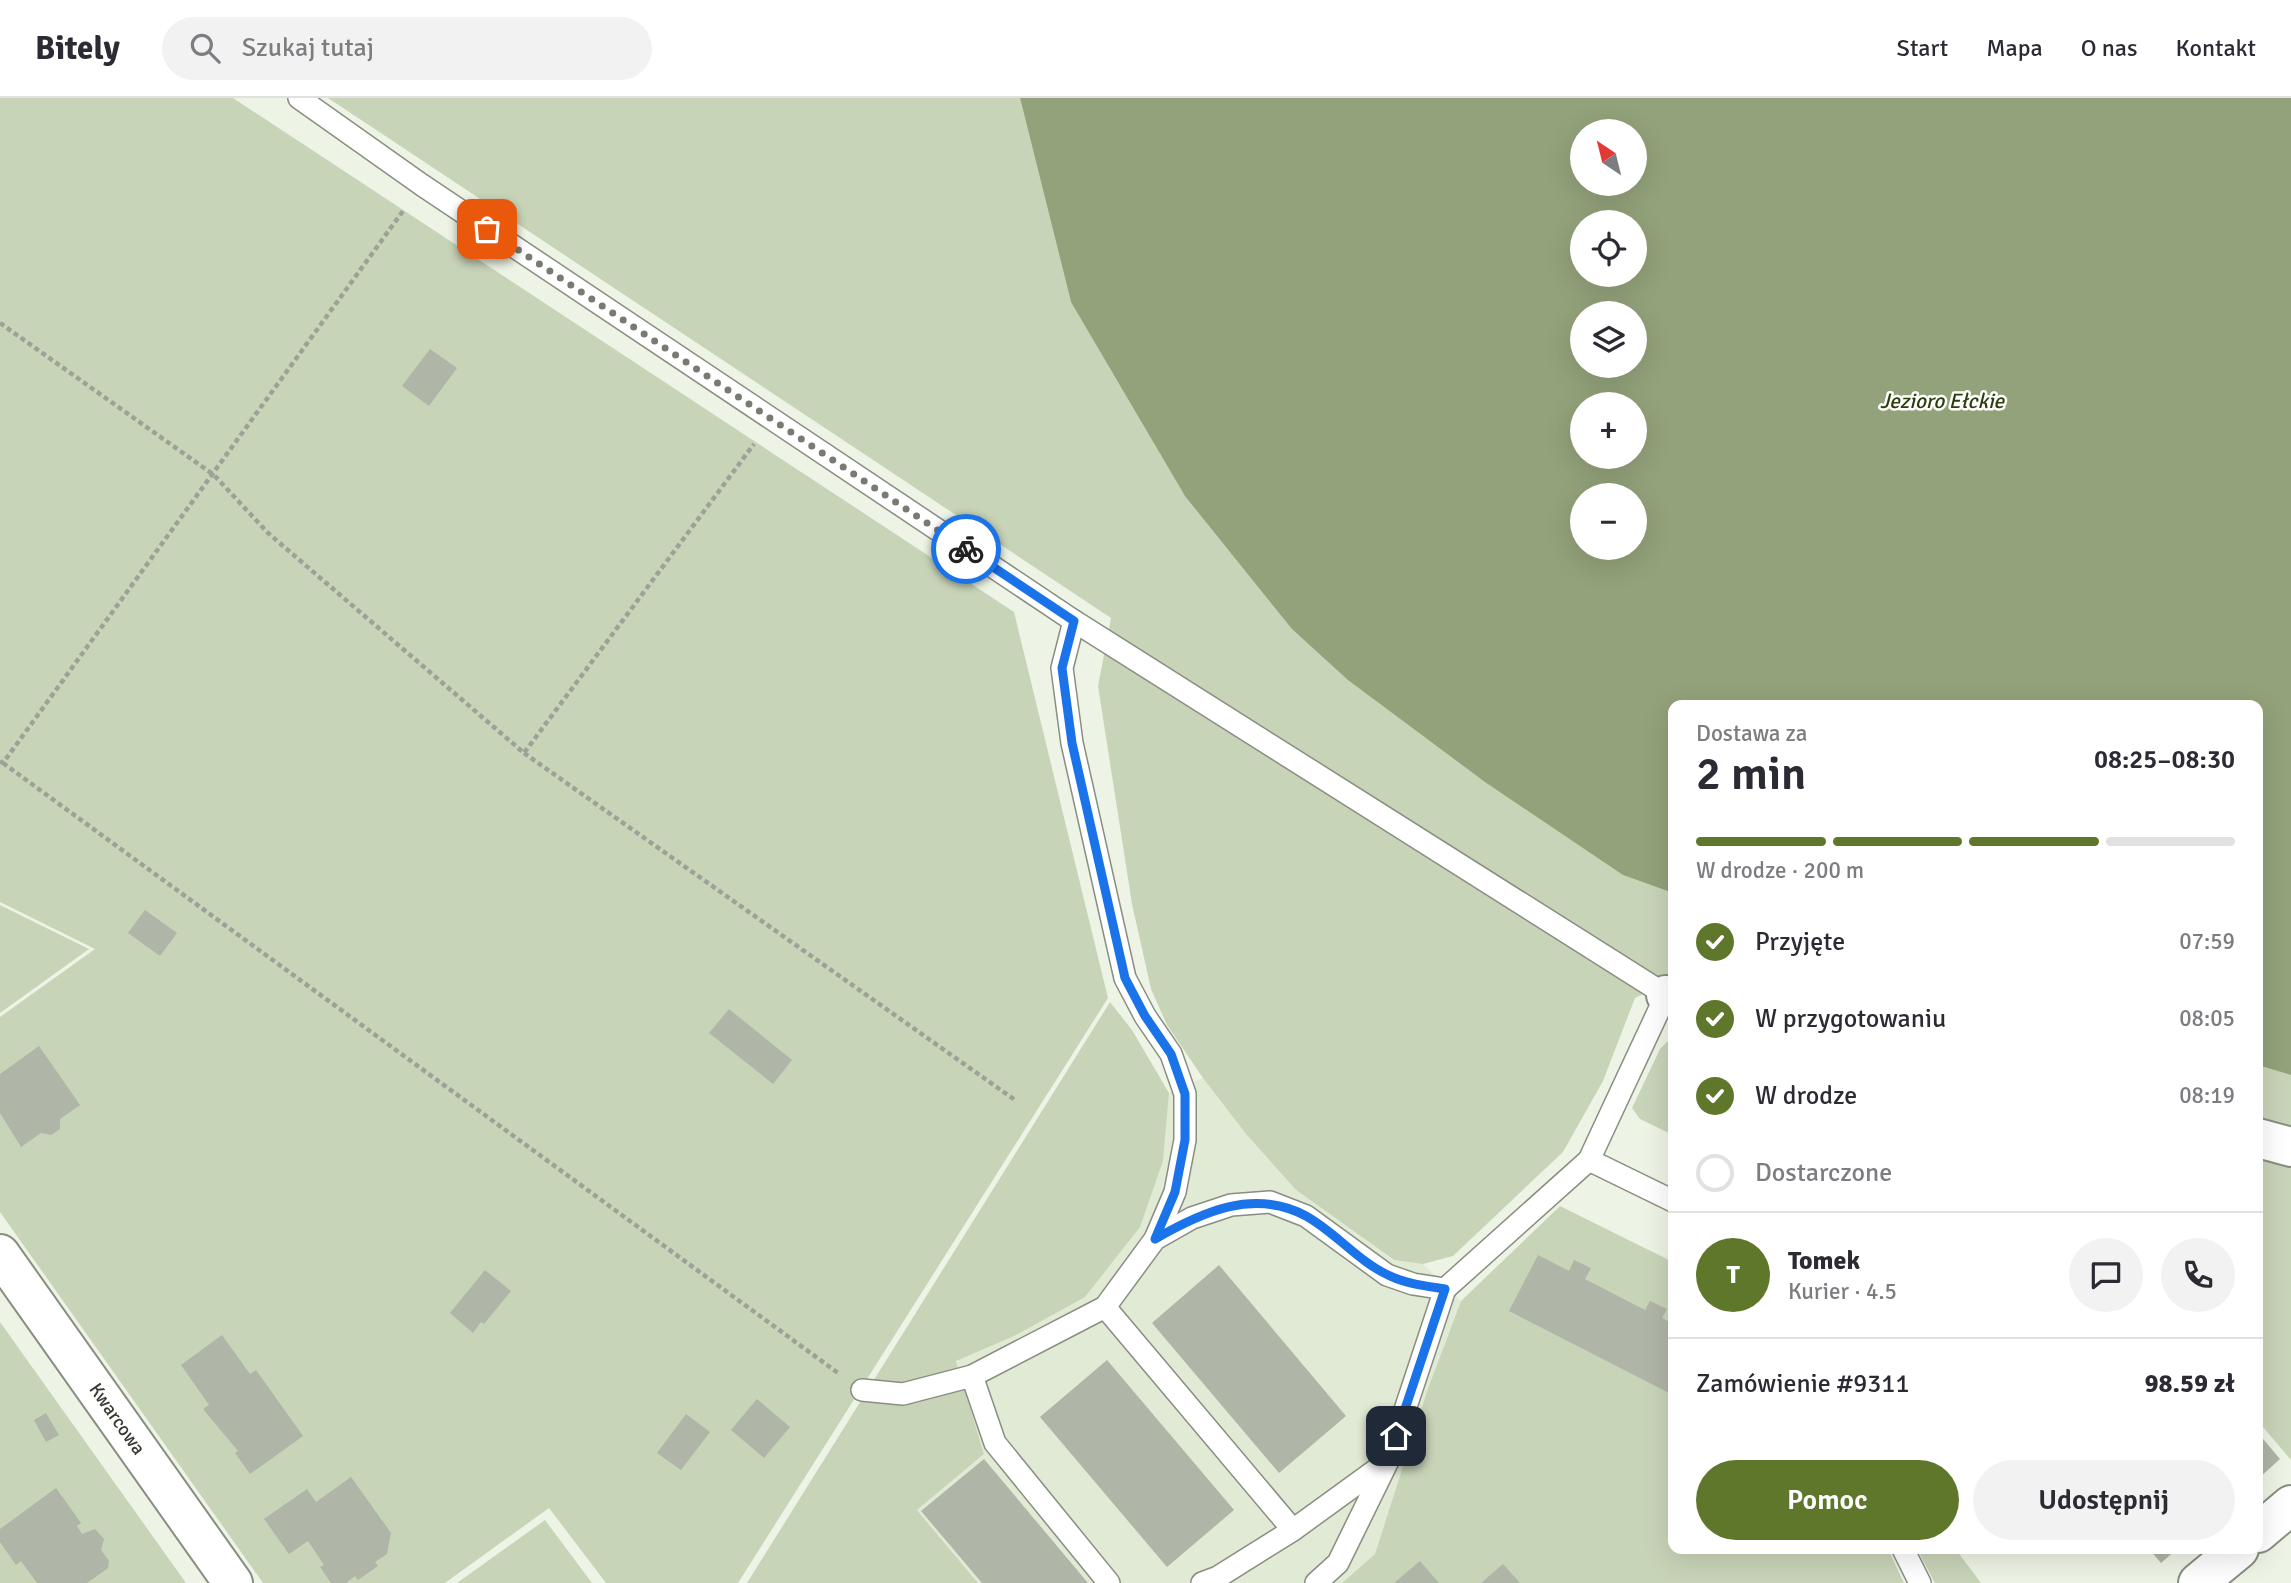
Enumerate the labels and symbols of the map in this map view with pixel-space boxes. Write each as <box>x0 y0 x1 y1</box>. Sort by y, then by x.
north arrow <box>1570 119 1647 196</box>
pin <box>457 199 517 259</box>
water label: Jezioro Ełckie <box>1880 388 2006 414</box>
courier <box>931 514 1001 584</box>
street label: Kwarcowa <box>84 1378 150 1460</box>
pin <box>1366 1406 1426 1466</box>

